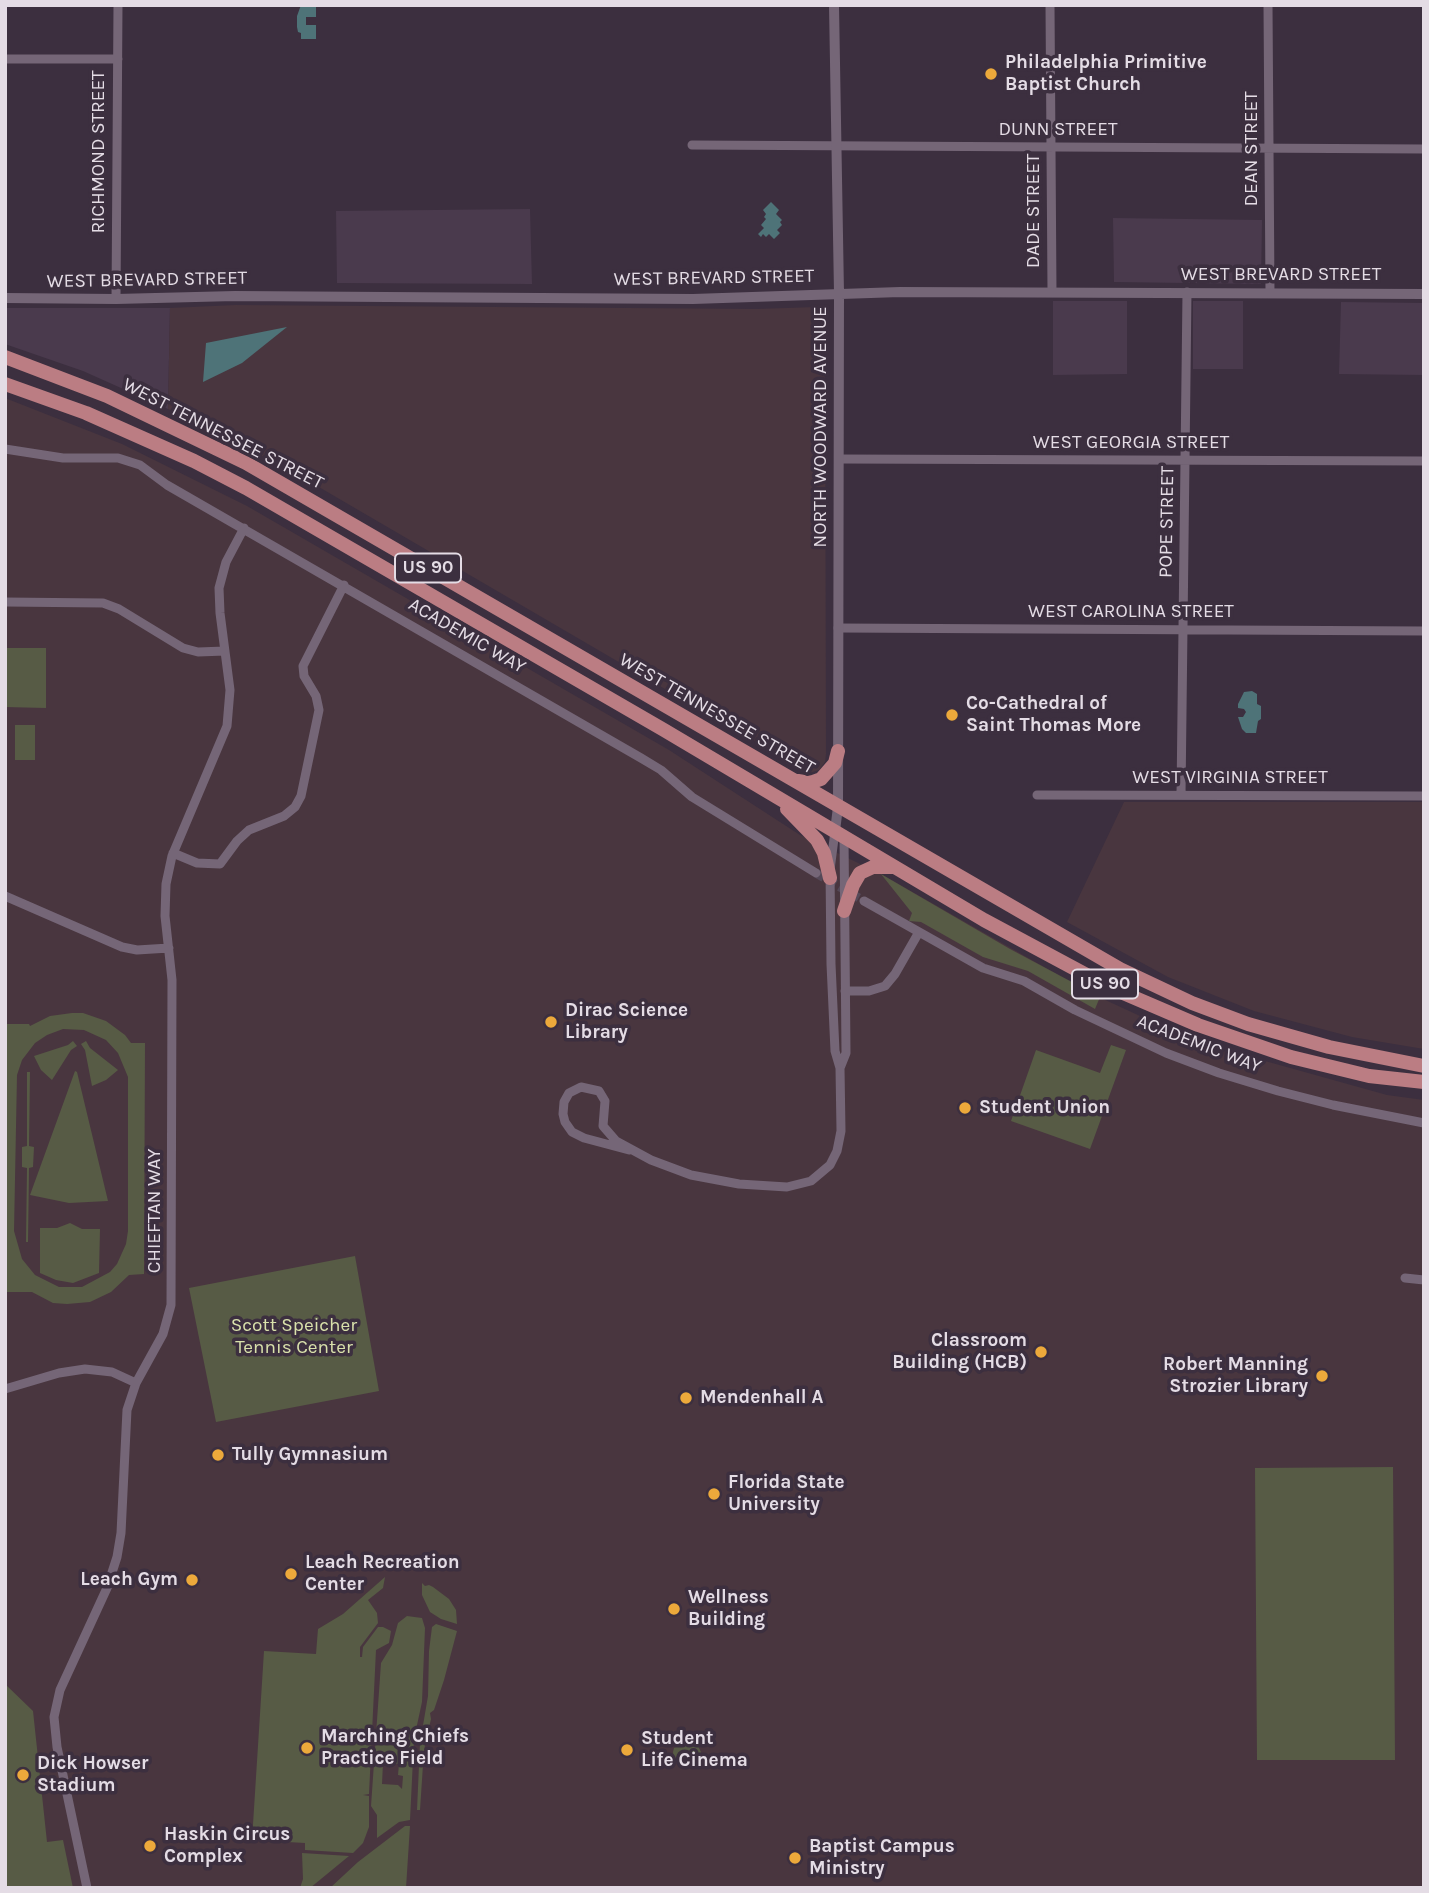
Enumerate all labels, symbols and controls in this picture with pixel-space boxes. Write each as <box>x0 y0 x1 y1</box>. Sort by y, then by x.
place label: Philadelphia Primitive Baptist Church <box>1005 52 1207 96</box>
marker: Philadelphia Primitive Baptist Church <box>983 66 999 82</box>
street label: RICHMOND STREET <box>88 70 110 234</box>
street label: DEAN STREET <box>1241 91 1263 207</box>
street label: DUNN STREET <box>999 119 1117 141</box>
street label: DADE STREET <box>1023 154 1045 268</box>
street label: WEST BREVARD STREET <box>1181 264 1381 286</box>
street label: WEST BREVARD STREET <box>614 265 814 291</box>
street label: WEST BREVARD STREET <box>47 267 247 293</box>
street label: NORTH WOODWARD AVENUE <box>810 306 832 548</box>
street label: WEST TENNESSEE STREET <box>119 373 327 495</box>
street label: WEST GEORGIA STREET <box>1033 432 1229 454</box>
street label: POPE STREET <box>1155 466 1179 578</box>
road number: US 90 <box>395 554 461 582</box>
street label: ACADEMIC WAY <box>404 593 530 679</box>
street label: WEST CAROLINA STREET <box>1028 601 1234 623</box>
street label: WEST TENNESSEE STREET <box>615 649 819 779</box>
place label: Co-Cathedral of Saint Thomas More <box>966 693 1141 737</box>
marker: Co-Cathedral of Saint Thomas More <box>944 707 960 723</box>
street label: WEST VIRGINIA STREET <box>1132 767 1328 789</box>
road number: US 90 <box>1072 970 1138 999</box>
place label: Dirac Science Library <box>565 1000 688 1044</box>
street label: ACADEMIC WAY <box>1134 1010 1264 1078</box>
marker: Dirac Science Library <box>543 1014 559 1030</box>
place label: Student Union <box>979 1097 1110 1119</box>
marker: Student Union <box>957 1100 973 1116</box>
street label: CHIEFTAN WAY <box>144 1149 166 1273</box>
park label: Scott Speicher Tennis Center <box>231 1315 357 1359</box>
place label: Classroom Building (HCB) <box>892 1330 1027 1374</box>
marker: Classroom Building (HCB) <box>1033 1344 1049 1360</box>
place label: Robert Manning Strozier Library <box>1163 1354 1308 1398</box>
marker: Robert Manning Strozier Library <box>1314 1368 1330 1384</box>
place label: Mendenhall A <box>700 1387 823 1409</box>
marker: Mendenhall A <box>678 1390 694 1406</box>
place label: Tully Gymnasium <box>232 1444 388 1466</box>
marker: Tully Gymnasium <box>210 1447 226 1463</box>
place label: Florida State University <box>728 1472 844 1516</box>
marker: Florida State University <box>706 1486 722 1502</box>
place label: Leach Recreation Center <box>305 1552 460 1596</box>
marker: Leach Recreation Center <box>283 1566 299 1582</box>
place label: Leach Gym <box>80 1569 178 1591</box>
marker: Leach Gym <box>184 1572 200 1588</box>
place label: Wellness Building <box>688 1587 769 1631</box>
marker: Wellness Building <box>666 1601 682 1617</box>
place label: Marching Chiefs Practice Field <box>321 1726 469 1770</box>
place label: Student Life Cinema <box>641 1728 748 1772</box>
marker: Marching Chiefs Practice Field <box>299 1740 315 1756</box>
marker: Student Life Cinema <box>619 1742 635 1758</box>
place label: Dick Howser Stadium <box>37 1753 148 1797</box>
marker: Dick Howser Stadium <box>15 1767 31 1783</box>
place label: Haskin Circus Complex <box>164 1824 290 1868</box>
place label: Baptist Campus Ministry <box>809 1836 955 1880</box>
marker: Haskin Circus Complex <box>142 1838 158 1854</box>
marker: Baptist Campus Ministry <box>787 1850 803 1866</box>

